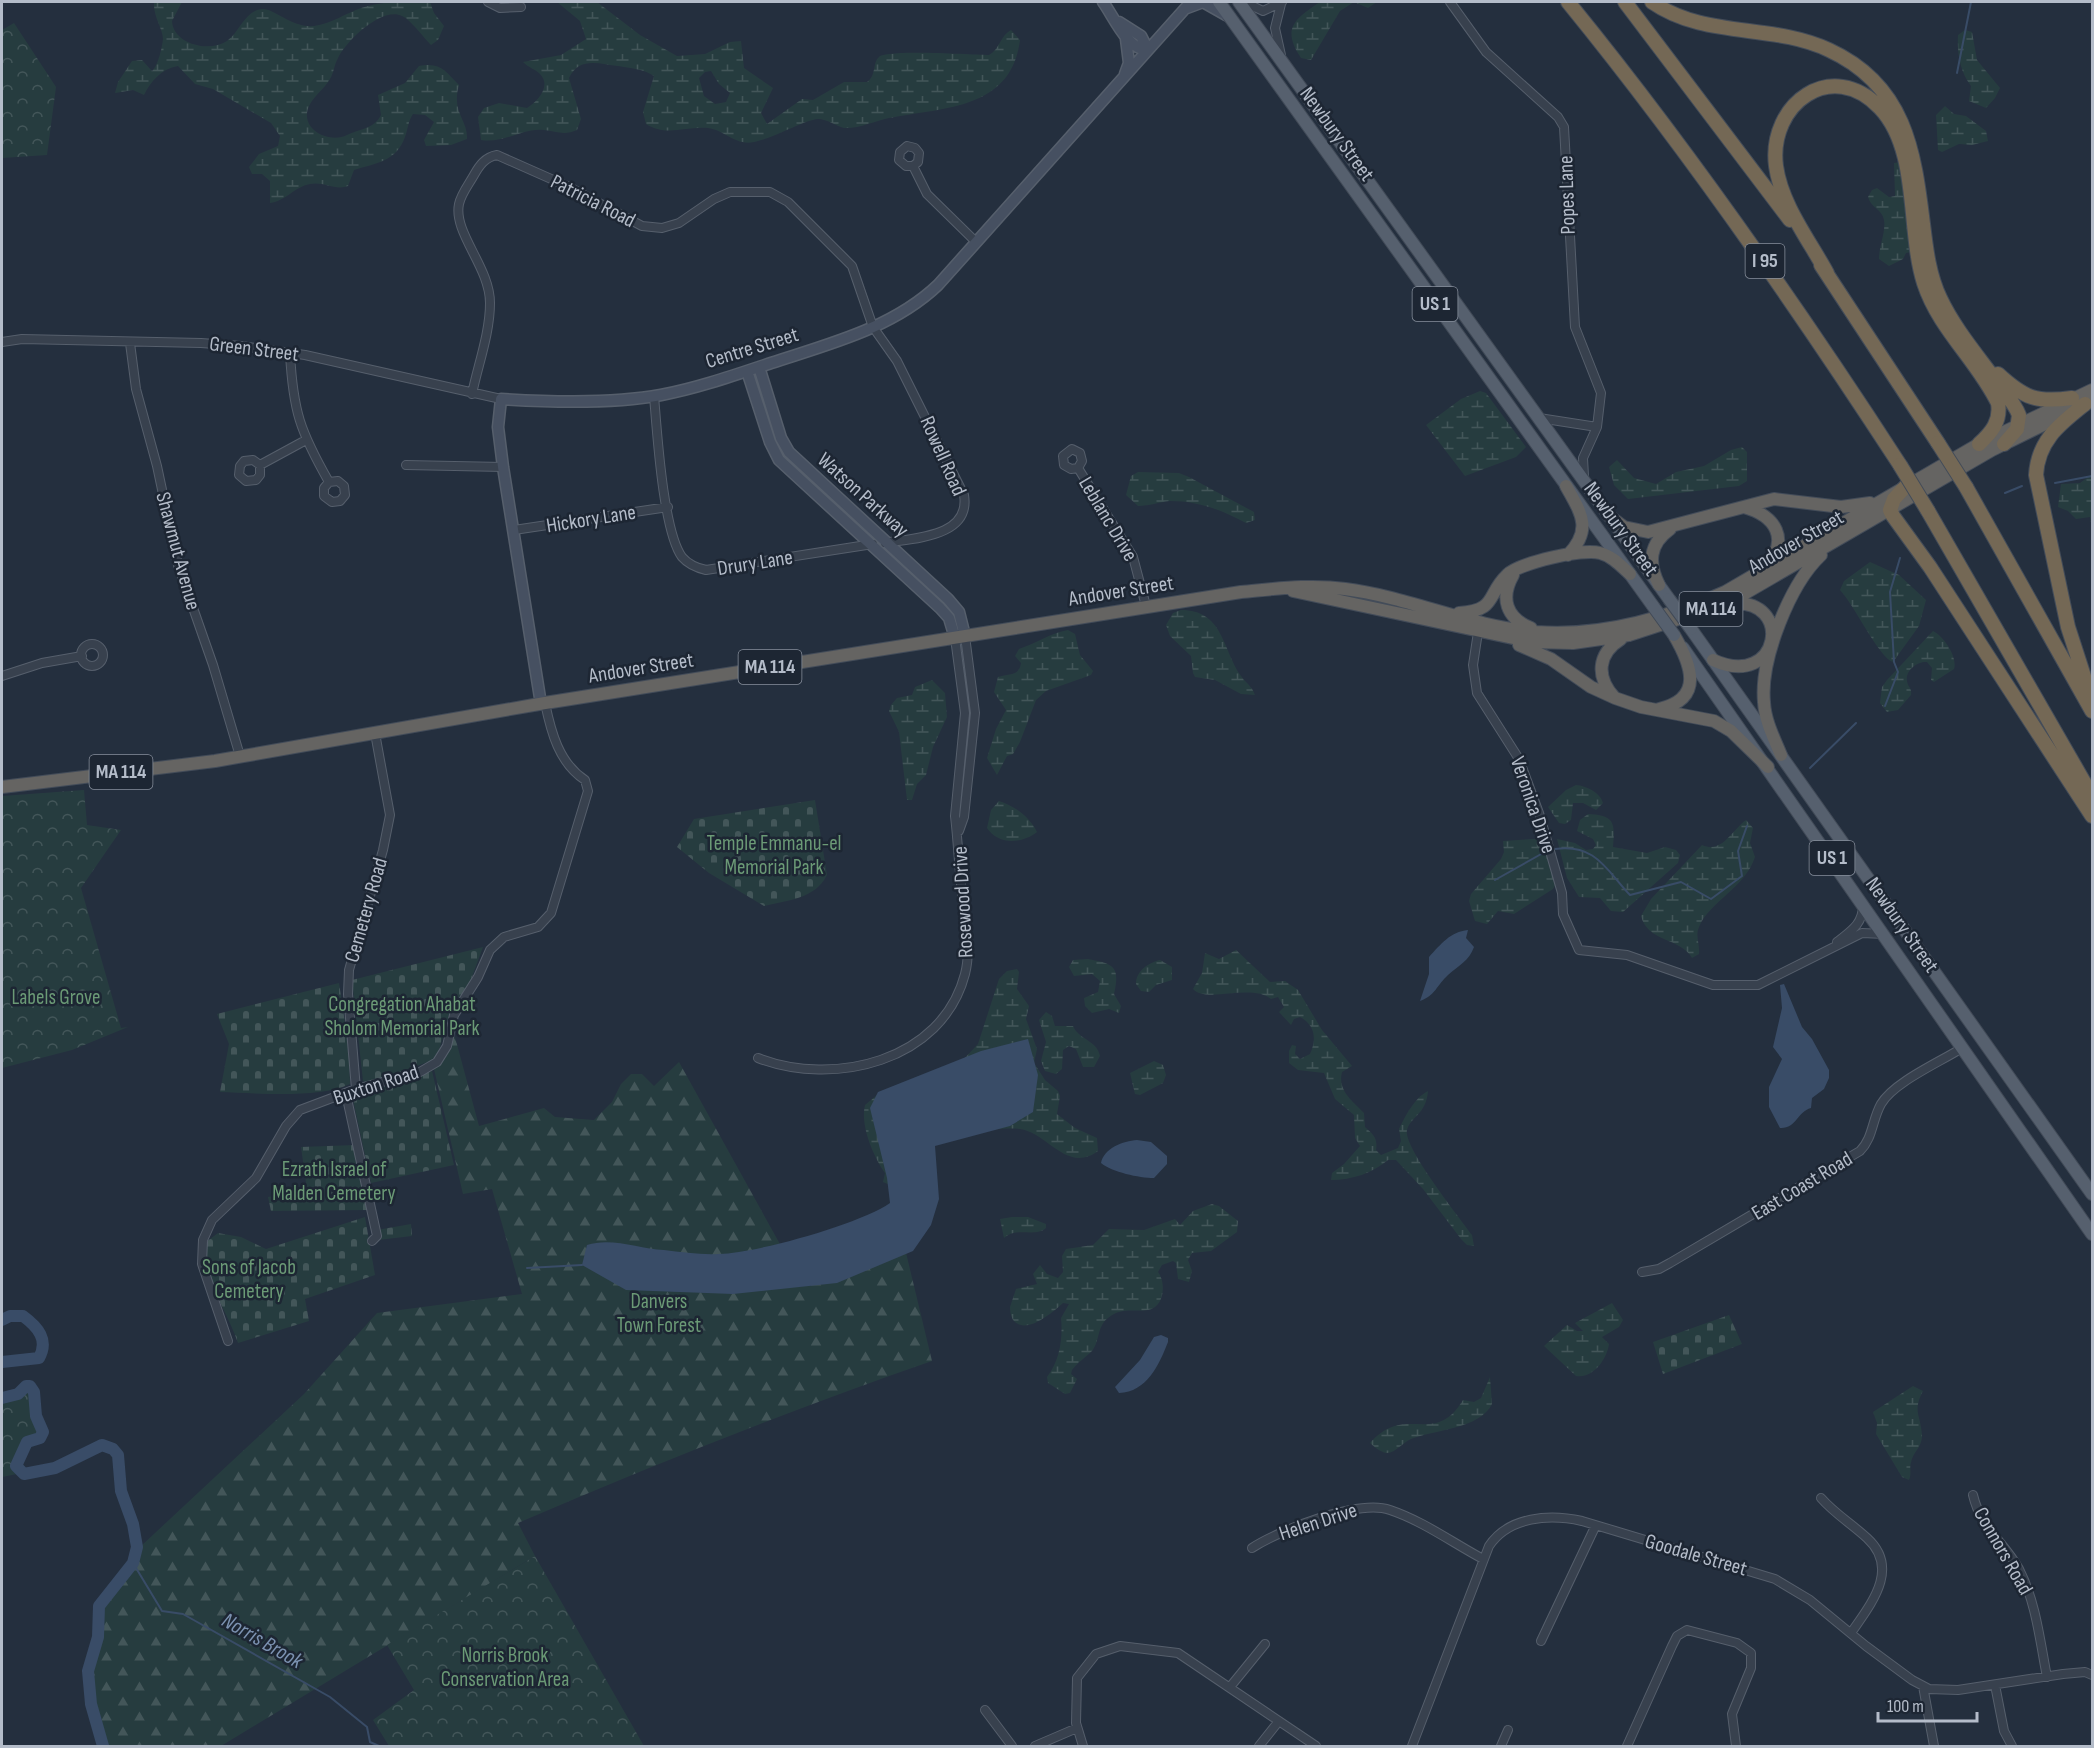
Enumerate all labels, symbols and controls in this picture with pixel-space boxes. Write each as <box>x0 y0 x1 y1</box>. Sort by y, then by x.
street label: Newbury Street <box>1294 82 1380 186</box>
street label: Popes Lane <box>1553 155 1581 235</box>
street label: Patricia Road <box>546 169 640 233</box>
road number: I 95 <box>1746 244 1784 278</box>
road number: US 1 <box>1412 287 1458 321</box>
street label: Centre Street <box>703 322 801 374</box>
street label: Green Street <box>208 331 300 367</box>
street label: Rowell Road <box>914 412 972 500</box>
street label: Watson Parkway <box>812 447 914 543</box>
street label: Leblanc Drive <box>1073 472 1143 566</box>
street label: Newbury Street <box>1578 477 1664 581</box>
street label: Shawmut Avenue <box>150 489 206 613</box>
street label: Hickory Lane <box>544 500 638 538</box>
street label: Andover Street <box>1743 505 1848 580</box>
street label: Drury Lane <box>715 545 795 581</box>
street label: Andover Street <box>1066 570 1175 612</box>
road number: MA 114 <box>1680 592 1742 626</box>
street label: Andover Street <box>586 647 695 689</box>
road number: MA 114 <box>738 650 802 684</box>
street label: Veronica Drive <box>1505 753 1561 857</box>
road number: MA 114 <box>90 755 152 789</box>
park label: Temple Emmanu-el Memorial Park <box>707 831 842 880</box>
road number: US 1 <box>1810 841 1854 875</box>
street label: Rosewood Drive <box>948 845 978 959</box>
street label: Cemetery Road <box>339 855 393 965</box>
street label: Newbury Street <box>1860 873 1944 977</box>
park label: Labels Grove <box>12 985 100 1010</box>
park label: Congregation Ahabat Sholom Memorial Park <box>324 992 480 1041</box>
street label: Buxton Road <box>330 1059 422 1111</box>
street label: East Coast Road <box>1747 1146 1857 1226</box>
park label: Ezrath Israel of Malden Cemetery <box>272 1157 396 1206</box>
park label: Sons of Jacob Cemetery <box>202 1255 296 1304</box>
park label: Danvers Town Forest <box>617 1289 701 1338</box>
street label: Helen Drive <box>1276 1498 1360 1546</box>
street label: Connors Road <box>1968 1503 2038 1599</box>
street label: Goodale Street <box>1642 1529 1750 1581</box>
water label: Norris Brook <box>217 1607 308 1675</box>
park label: Norris Brook Conservation Area <box>441 1643 569 1692</box>
scale bar <box>1878 1685 1977 1723</box>
text: 100 m <box>1887 1696 1924 1717</box>

